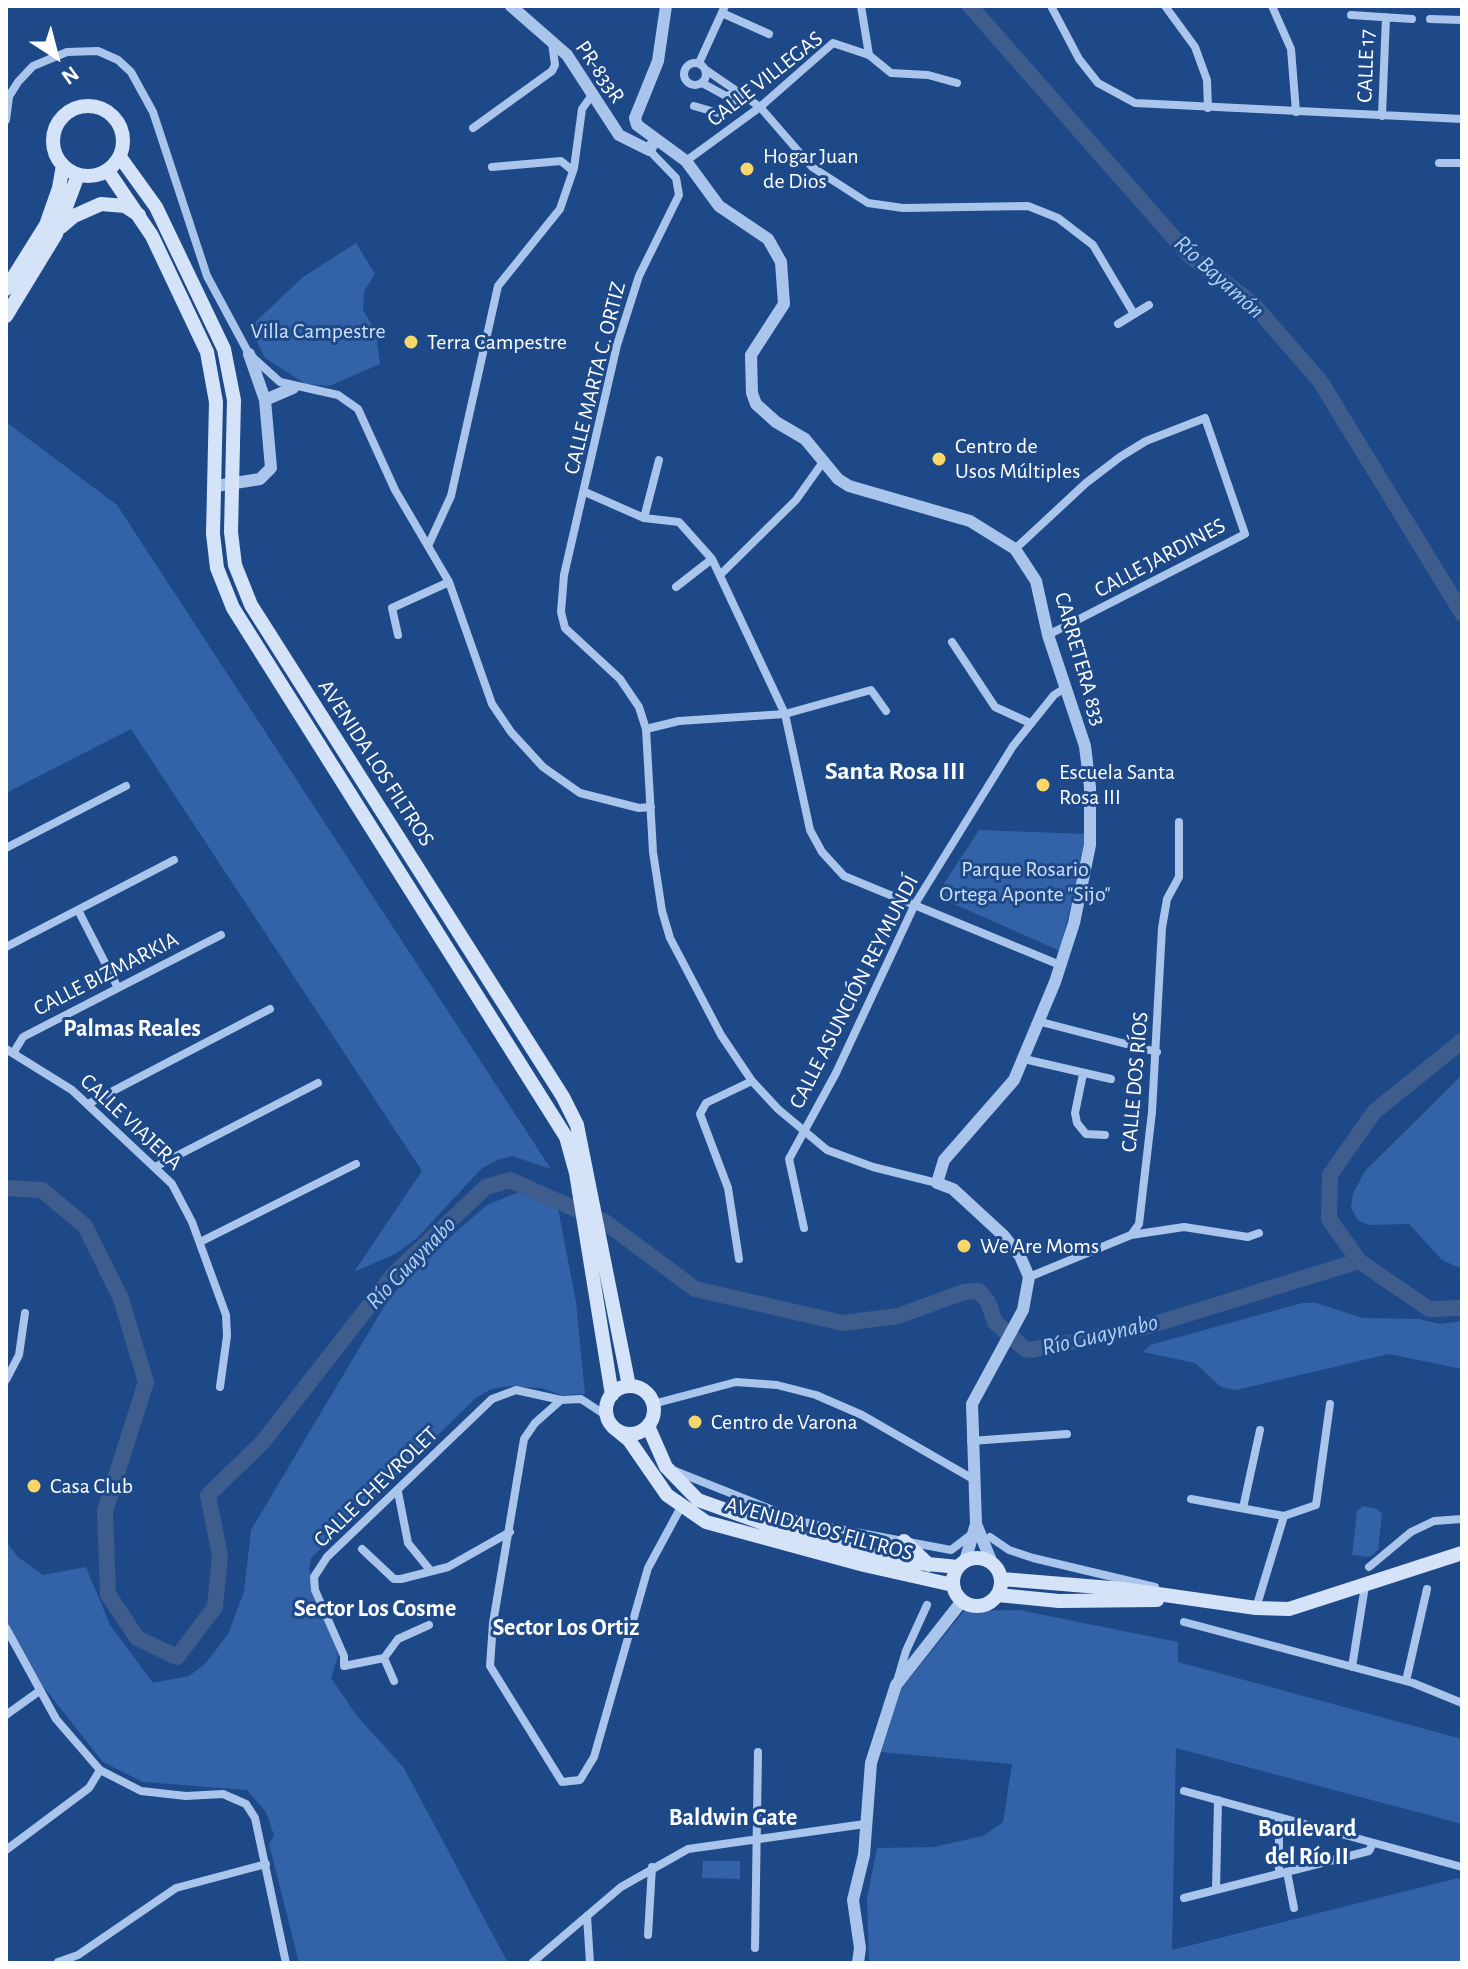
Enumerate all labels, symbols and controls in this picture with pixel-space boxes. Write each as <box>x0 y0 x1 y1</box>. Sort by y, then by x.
north arrow <box>16 16 96 96</box>
street label: CALLE VILLEGAS <box>702 26 828 132</box>
street label: CALLE 17 <box>1352 29 1380 103</box>
street label: PR-833R <box>570 36 630 108</box>
text: N <box>57 62 83 89</box>
place label: Hogar Juan de Dios <box>763 143 859 194</box>
marker: Hogar Juan de Dios <box>738 160 756 178</box>
water label: Río Bayamón <box>1168 229 1270 325</box>
street label: CALLE MARTA C. ORTIZ <box>558 279 632 477</box>
park label: Villa Campestre <box>250 318 386 344</box>
place label: Terra Campestre <box>427 329 567 355</box>
marker: Terra Campestre <box>402 333 420 351</box>
place label: Centro de Usos Múltiples <box>955 433 1080 484</box>
marker: Centro de Usos Múltiples <box>930 450 948 468</box>
street label: CALLE JARDINES <box>1090 512 1230 604</box>
street label: CARRETERA 833 <box>1048 589 1112 729</box>
street label: AVENIDA LOS FILTROS <box>312 675 440 851</box>
district label: Santa Rosa III <box>825 755 965 787</box>
place label: Escuela Santa Rosa III <box>1059 759 1175 810</box>
marker: Escuela Santa Rosa III <box>1034 776 1052 794</box>
park label: Parque Rosario Ortega Aponte "Sijo" <box>939 856 1111 908</box>
street label: CALLE ASUNCIÓN REYMUNDÍ <box>784 871 924 1113</box>
street label: CALLE BIZMARKIA <box>29 926 183 1022</box>
street label: CALLE DOS RÍOS <box>1116 1011 1154 1153</box>
district label: Palmas Reales <box>63 1015 201 1043</box>
street label: CALLE VIAJERA <box>74 1068 188 1176</box>
water label: Río Guaynabo <box>360 1211 462 1315</box>
place label: We Are Moms <box>980 1233 1099 1259</box>
marker: We Are Moms <box>955 1237 973 1255</box>
water label: Río Guaynabo <box>1039 1308 1161 1362</box>
place label: Centro de Varona <box>711 1409 858 1435</box>
marker: Centro de Varona <box>686 1413 704 1431</box>
street label: CALLE CHEVROLET <box>308 1421 444 1553</box>
place label: Casa Club <box>50 1473 133 1499</box>
marker: Casa Club <box>25 1477 43 1495</box>
street label: AVENIDA LOS FILTROS <box>722 1491 916 1567</box>
district label: Sector Los Cosme <box>294 1595 456 1623</box>
district label: Sector Los Ortiz <box>492 1614 640 1642</box>
district label: Baldwin Gate <box>669 1804 797 1832</box>
district label: Boulevard del Río II <box>1258 1815 1356 1871</box>

